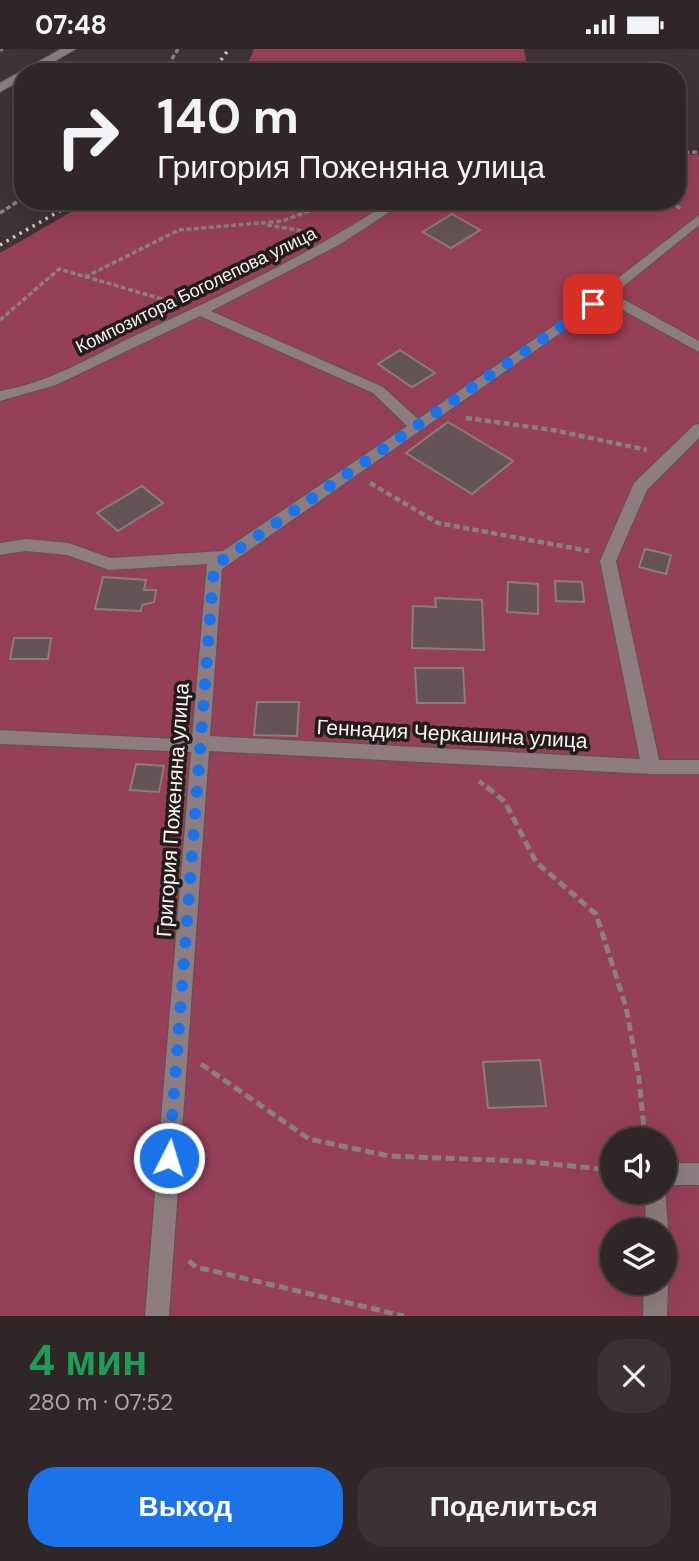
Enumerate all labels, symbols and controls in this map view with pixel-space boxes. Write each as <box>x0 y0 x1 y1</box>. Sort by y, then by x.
text: 07:48 <box>35 8 107 42</box>
text: 140 m <box>157 84 299 148</box>
icon: right <box>42 91 133 182</box>
text: Григория Поженяна улица <box>157 146 545 188</box>
street label: Композитора Боголепова улица <box>72 221 321 359</box>
pin <box>563 274 623 334</box>
icon: arrive <box>574 285 612 323</box>
street label: Григория Поженяна улица <box>150 682 196 938</box>
street label: Геннадия Черкашина улица <box>316 713 589 755</box>
position arrow <box>132 1121 206 1195</box>
map controls <box>600 1127 677 1295</box>
button: sound <box>600 1127 677 1204</box>
button: layers <box>600 1218 677 1295</box>
text: 4 мин <box>28 1333 147 1388</box>
button: close <box>597 1339 671 1413</box>
text: 280 m · 07:52 <box>28 1387 173 1417</box>
button: Выход <box>28 1467 343 1547</box>
button: Поделиться <box>357 1467 671 1547</box>

